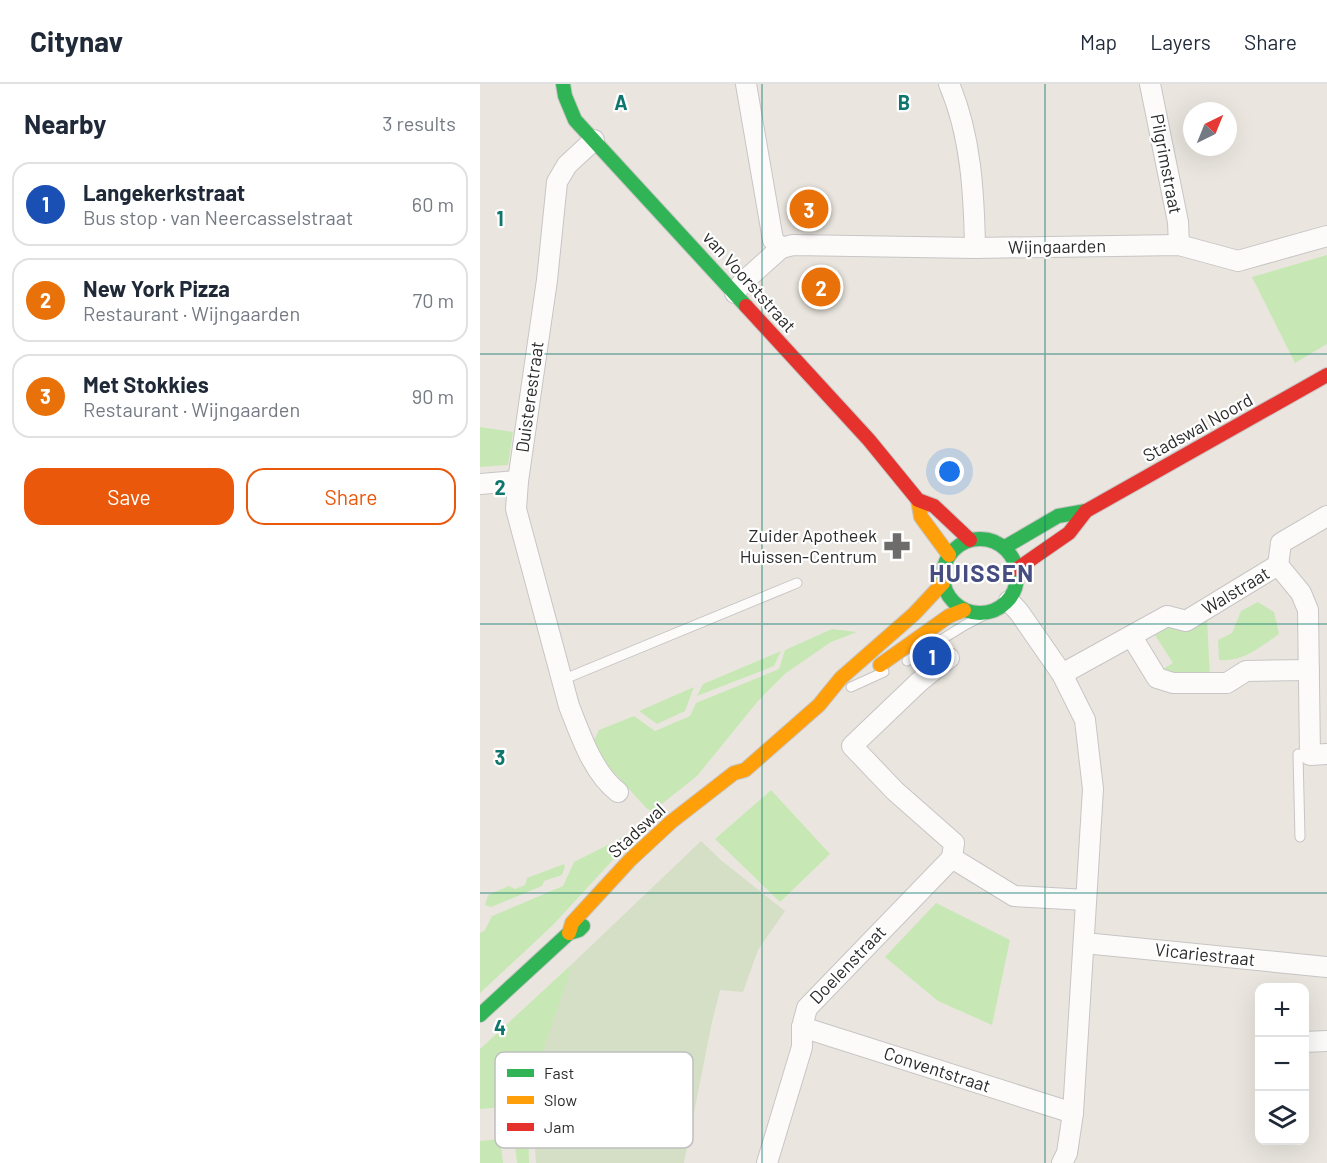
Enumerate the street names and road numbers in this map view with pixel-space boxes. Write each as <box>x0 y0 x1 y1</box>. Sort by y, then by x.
street label: Pilgrimstraat <box>1146 112 1187 216</box>
street label: van Voorststraat <box>699 226 801 336</box>
street label: Wijngaarden <box>1008 234 1106 258</box>
street label: Duisterestraat <box>510 340 548 454</box>
street label: Stadswal Noord <box>1139 388 1256 466</box>
street label: Walstraat <box>1198 561 1273 619</box>
street label: Stadswal <box>603 798 670 862</box>
street label: Doelenstraat <box>804 920 890 1008</box>
street label: Vicariestraat <box>1154 938 1256 970</box>
street label: Conventstraat <box>881 1041 993 1097</box>

